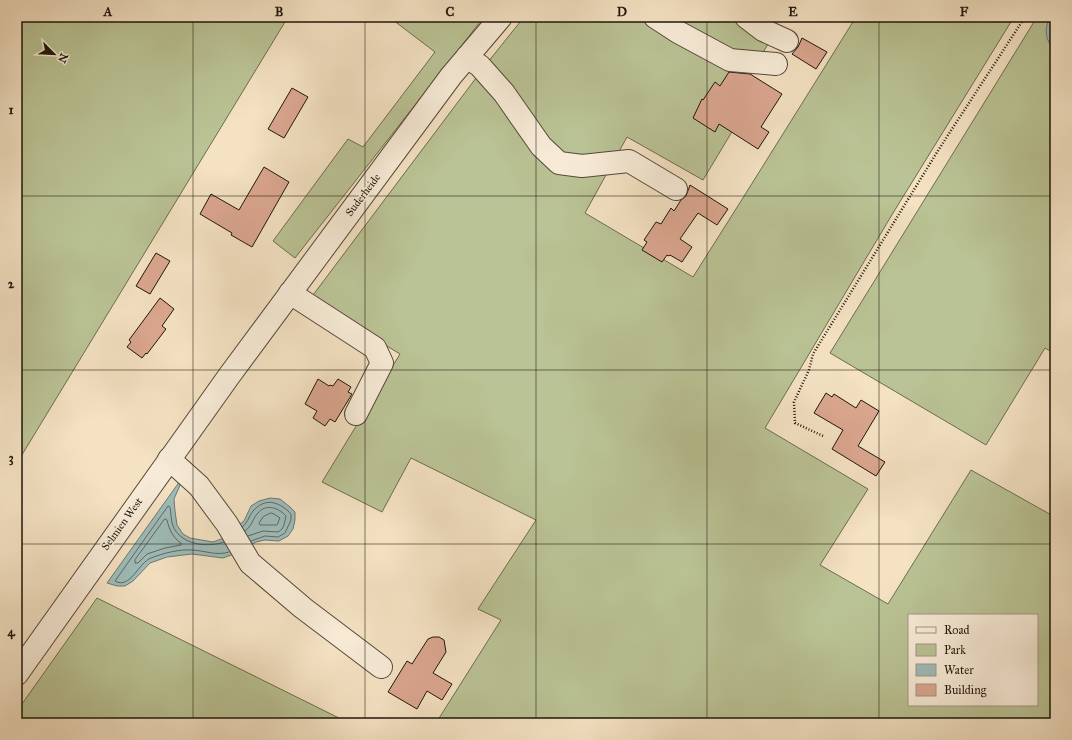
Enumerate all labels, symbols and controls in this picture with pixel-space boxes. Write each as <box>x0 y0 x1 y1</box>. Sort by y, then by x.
text: A <box>103 4 113 20</box>
text: B <box>275 4 284 20</box>
text: C <box>446 4 455 20</box>
text: D <box>617 4 627 20</box>
text: E <box>788 4 798 20</box>
text: F <box>960 4 969 20</box>
north arrow <box>34 34 74 74</box>
text: N <box>55 51 71 65</box>
text: 1 <box>8 102 14 118</box>
street label: Suderheide <box>343 171 384 219</box>
text: 2 <box>8 276 15 292</box>
text: 3 <box>8 450 14 466</box>
street label: Selmien West <box>99 495 145 553</box>
legend <box>908 614 1038 706</box>
text: Road <box>944 623 970 637</box>
text: 4 <box>7 624 15 640</box>
text: Park <box>944 643 966 657</box>
text: Water <box>944 663 974 677</box>
text: Building <box>944 683 987 698</box>

